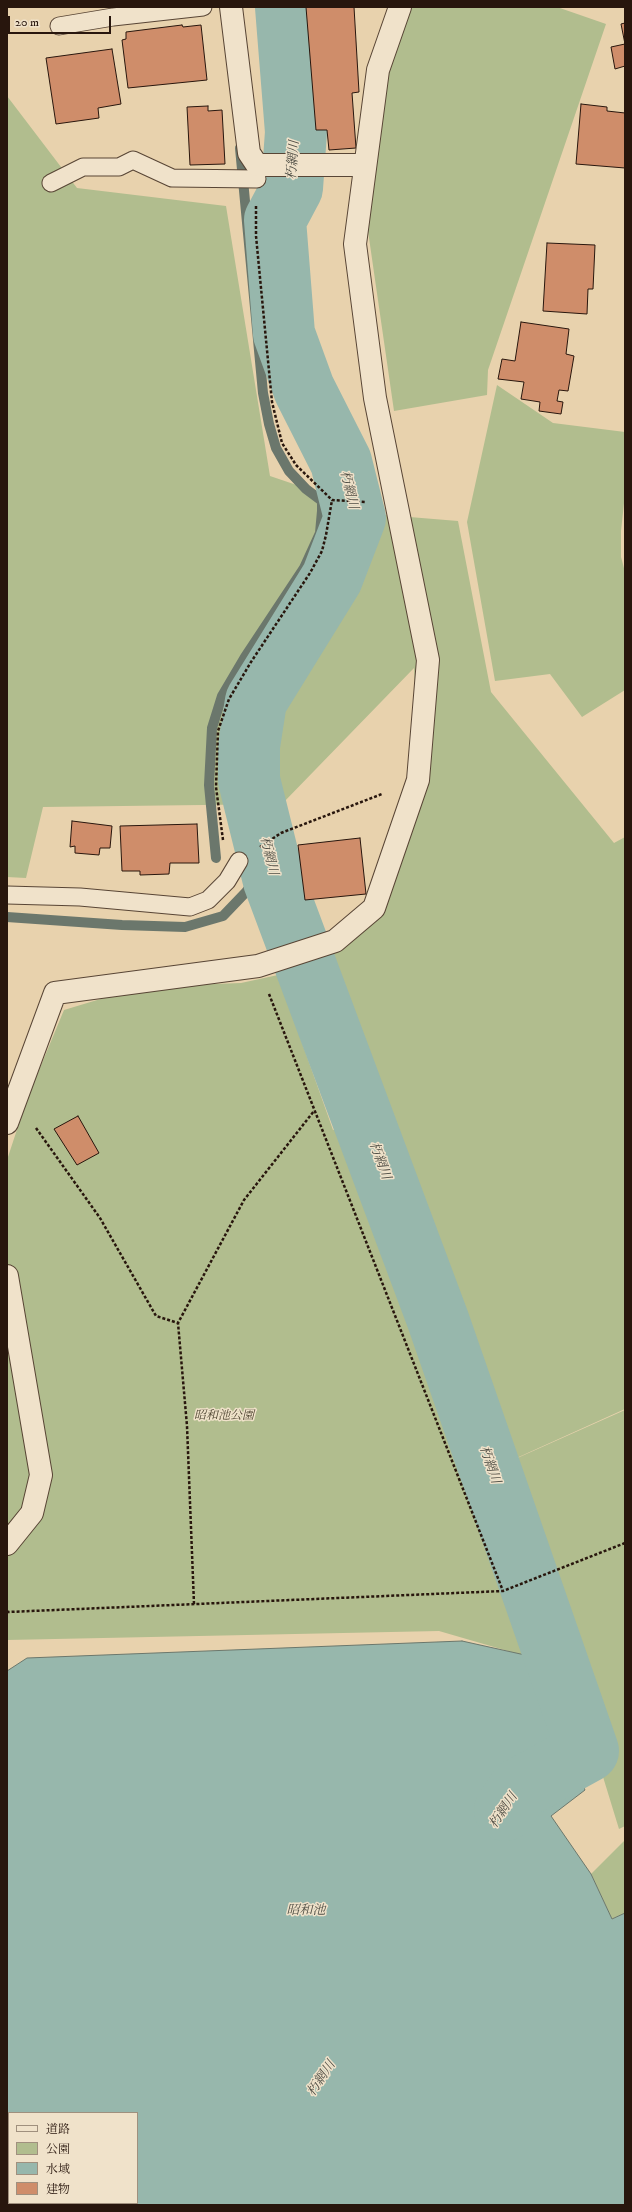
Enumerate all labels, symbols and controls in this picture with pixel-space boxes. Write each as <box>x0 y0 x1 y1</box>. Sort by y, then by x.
scale bar <box>10 8 113 34</box>
text: 20 m <box>15 15 39 30</box>
water label: 朽網川 <box>285 140 303 180</box>
water label: 朽網川 <box>336 469 360 511</box>
water label: 朽網川 <box>256 835 280 877</box>
water label: 朽網川 <box>365 1140 393 1182</box>
park label: 昭和池公園 <box>194 1410 254 1424</box>
water label: 朽網川 <box>475 1444 503 1486</box>
water label: 朽網川 <box>487 1790 521 1832</box>
water label: 昭和池 <box>287 1903 325 1919</box>
water label: 朽網川 <box>305 2058 339 2100</box>
legend <box>8 2112 138 2204</box>
text: 道路 <box>46 2122 70 2137</box>
text: 公園 <box>46 2142 70 2157</box>
text: 水域 <box>46 2162 70 2177</box>
text: 建物 <box>46 2182 70 2197</box>

